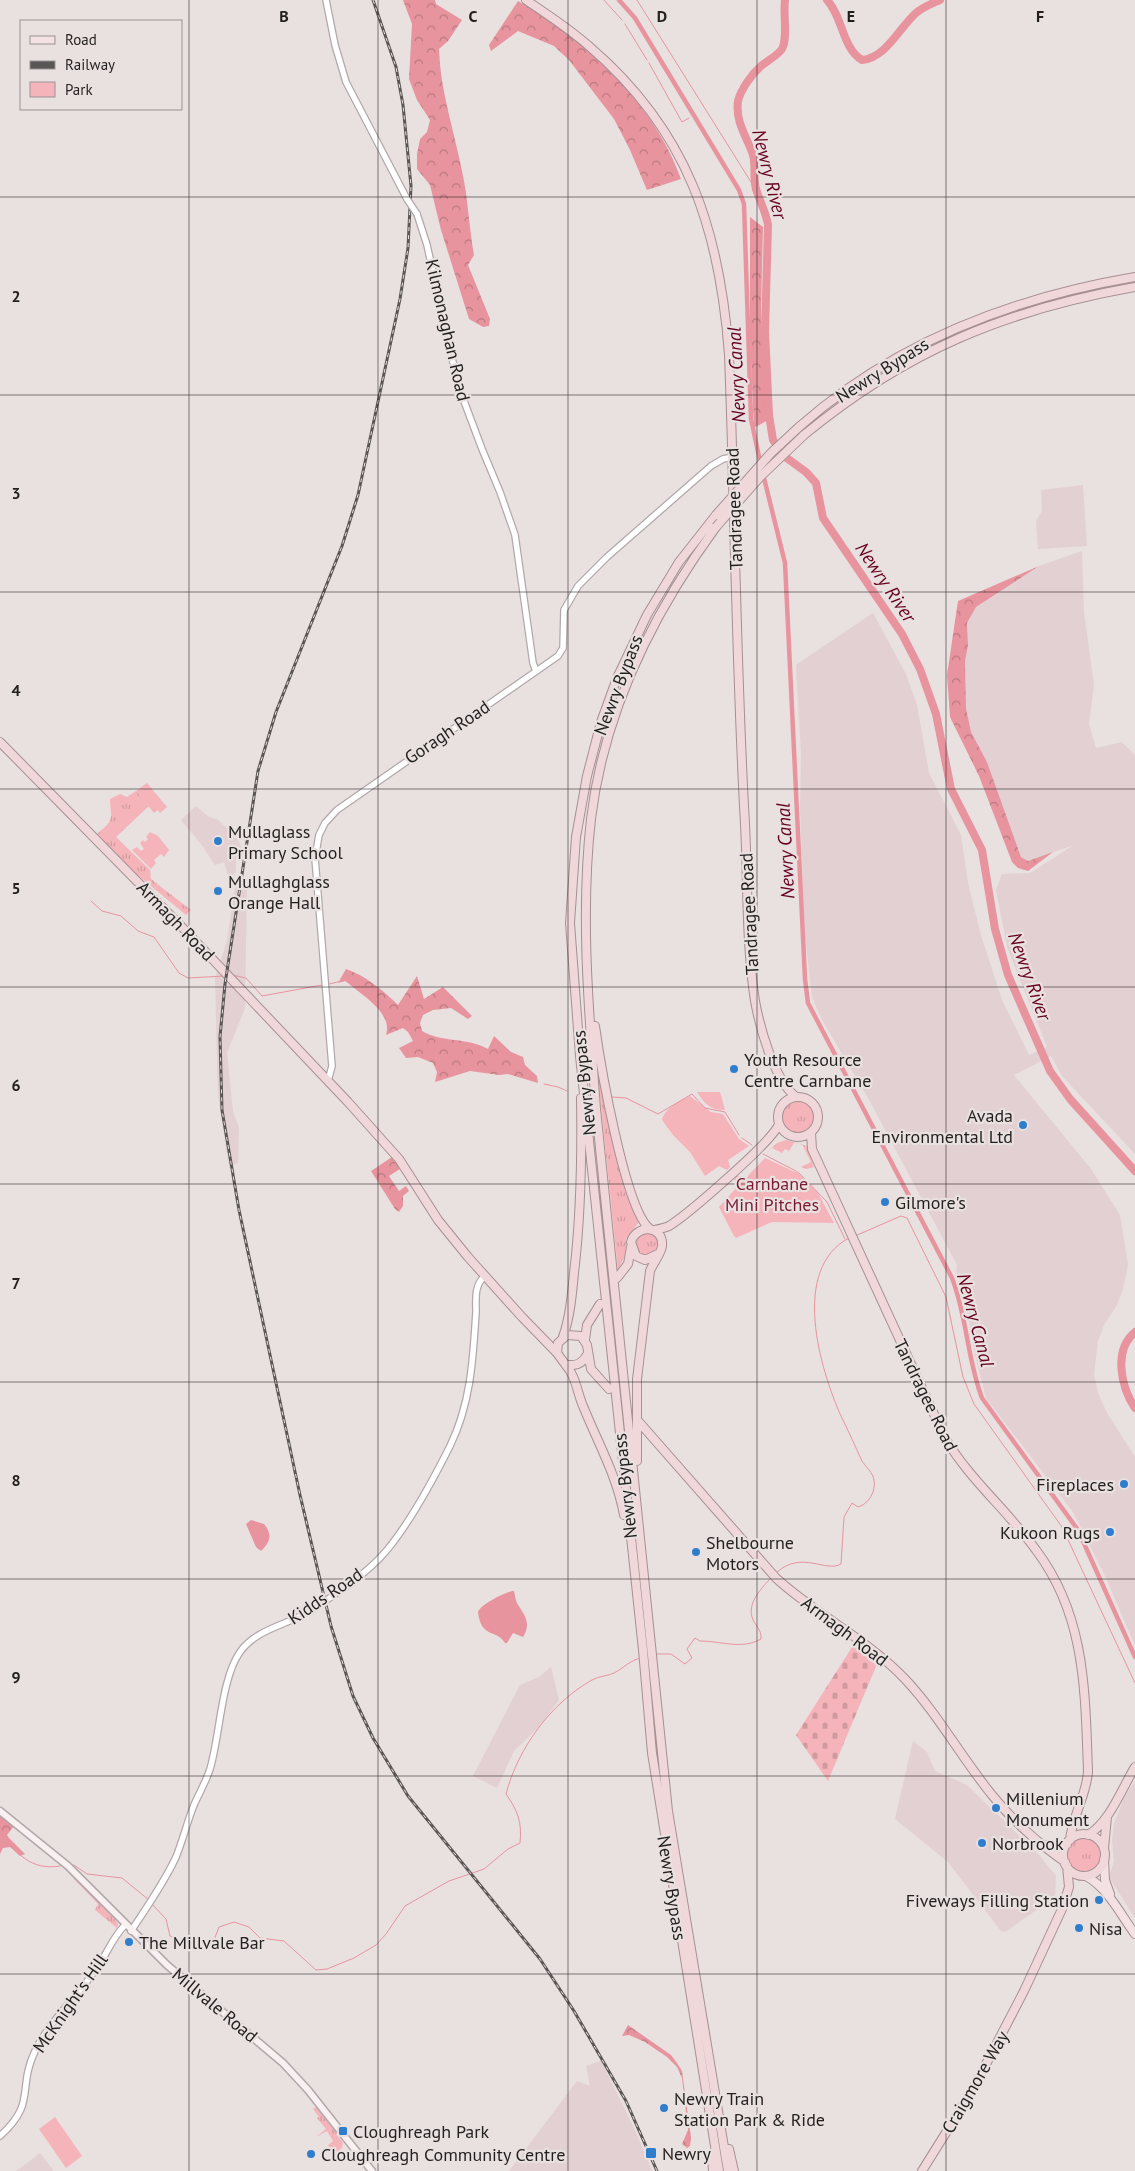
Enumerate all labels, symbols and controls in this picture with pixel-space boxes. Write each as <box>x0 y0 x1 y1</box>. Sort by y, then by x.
text: B <box>279 6 289 26</box>
text: C <box>469 6 478 26</box>
text: D <box>657 6 667 26</box>
text: E <box>847 6 855 26</box>
text: F <box>1036 6 1044 26</box>
legend <box>20 20 182 110</box>
text: Road <box>65 30 97 49</box>
text: Railway <box>65 55 115 74</box>
text: Park <box>65 80 93 99</box>
water label: Newry River <box>747 127 793 223</box>
street label: Kilmonaghan Road <box>420 257 476 403</box>
text: 2 <box>11 286 21 306</box>
water label: Newry Canal <box>721 326 751 424</box>
street label: Newry Bypass <box>831 332 933 408</box>
street label: Tandragee Road <box>720 447 748 571</box>
text: 3 <box>11 483 21 503</box>
water label: Newry River <box>850 537 923 628</box>
street label: Newry Bypass <box>588 632 648 738</box>
text: 4 <box>11 680 21 700</box>
street label: Goragh Road <box>400 695 494 769</box>
water label: Newry Canal <box>770 802 800 900</box>
place label: Mullaglass Primary School <box>228 820 343 864</box>
marker: Mullaglass Primary School <box>212 835 224 847</box>
street label: Tandragee Road <box>734 852 764 976</box>
place label: Mullaghglass Orange Hall <box>228 870 330 914</box>
street label: Armagh Road <box>132 876 220 966</box>
text: 5 <box>11 878 21 898</box>
marker: Mullaghglass Orange Hall <box>212 885 224 897</box>
water label: Newry River <box>1003 929 1058 1025</box>
street label: Newry Bypass <box>567 1029 601 1137</box>
place label: Youth Resource Centre Carnbane <box>744 1048 871 1092</box>
marker: Youth Resource Centre Carnbane <box>728 1063 740 1075</box>
text: 6 <box>11 1075 21 1095</box>
place label: Avada Environmental Ltd <box>871 1104 1013 1148</box>
marker: Avada Environmental Ltd <box>1017 1119 1029 1131</box>
park label: Carnbane Mini Pitches <box>725 1172 819 1216</box>
place label: Gilmore's <box>895 1191 966 1214</box>
marker: Gilmore's <box>879 1196 891 1208</box>
water label: Newry Canal <box>952 1270 1000 1370</box>
text: 7 <box>11 1273 21 1293</box>
street label: Tandragee Road <box>889 1335 963 1455</box>
street label: Newry Bypass <box>608 1432 642 1540</box>
text: 8 <box>11 1470 21 1490</box>
place label: Fireplaces <box>1036 1473 1114 1496</box>
marker: Fireplaces <box>1118 1478 1130 1490</box>
place label: Kukoon Rugs <box>1000 1521 1100 1544</box>
marker: Kukoon Rugs <box>1104 1526 1116 1538</box>
place label: Shelbourne Motors <box>706 1531 794 1575</box>
marker: Shelbourne Motors <box>690 1546 702 1558</box>
street label: Kidds Road <box>283 1563 367 1629</box>
street label: Armagh Road <box>797 1591 893 1671</box>
text: 9 <box>11 1667 21 1687</box>
place label: Millenium Monument <box>1006 1787 1089 1831</box>
marker: Millenium Monument <box>990 1802 1002 1814</box>
place label: Norbrook <box>992 1832 1064 1855</box>
street label: Newry Bypass <box>652 1834 692 1942</box>
marker: Norbrook <box>976 1837 988 1849</box>
place label: Fiveways Filling Station <box>906 1889 1089 1912</box>
marker: Fiveways Filling Station <box>1093 1894 1105 1906</box>
place label: Nisa <box>1089 1917 1122 1940</box>
marker: Nisa <box>1073 1922 1085 1934</box>
place label: The Millvale Bar <box>139 1931 265 1954</box>
marker: The Millvale Bar <box>123 1936 135 1948</box>
street label: McKnight's Hill <box>27 1948 113 2057</box>
street label: Millvale Road <box>168 1963 262 2047</box>
street label: Craigmore Way <box>936 2026 1014 2138</box>
place label: Newry Train Station Park & Ride <box>674 2087 825 2131</box>
marker: Newry Train Station Park & Ride <box>658 2102 670 2114</box>
place label: Cloughreagh Park <box>353 2120 489 2143</box>
marker: Cloughreagh Park <box>337 2125 349 2137</box>
place label: Newry <box>662 2142 711 2165</box>
place label: Cloughreagh Community Centre <box>321 2143 565 2166</box>
marker: Newry <box>644 2146 658 2160</box>
marker: Cloughreagh Community Centre <box>305 2148 317 2160</box>

